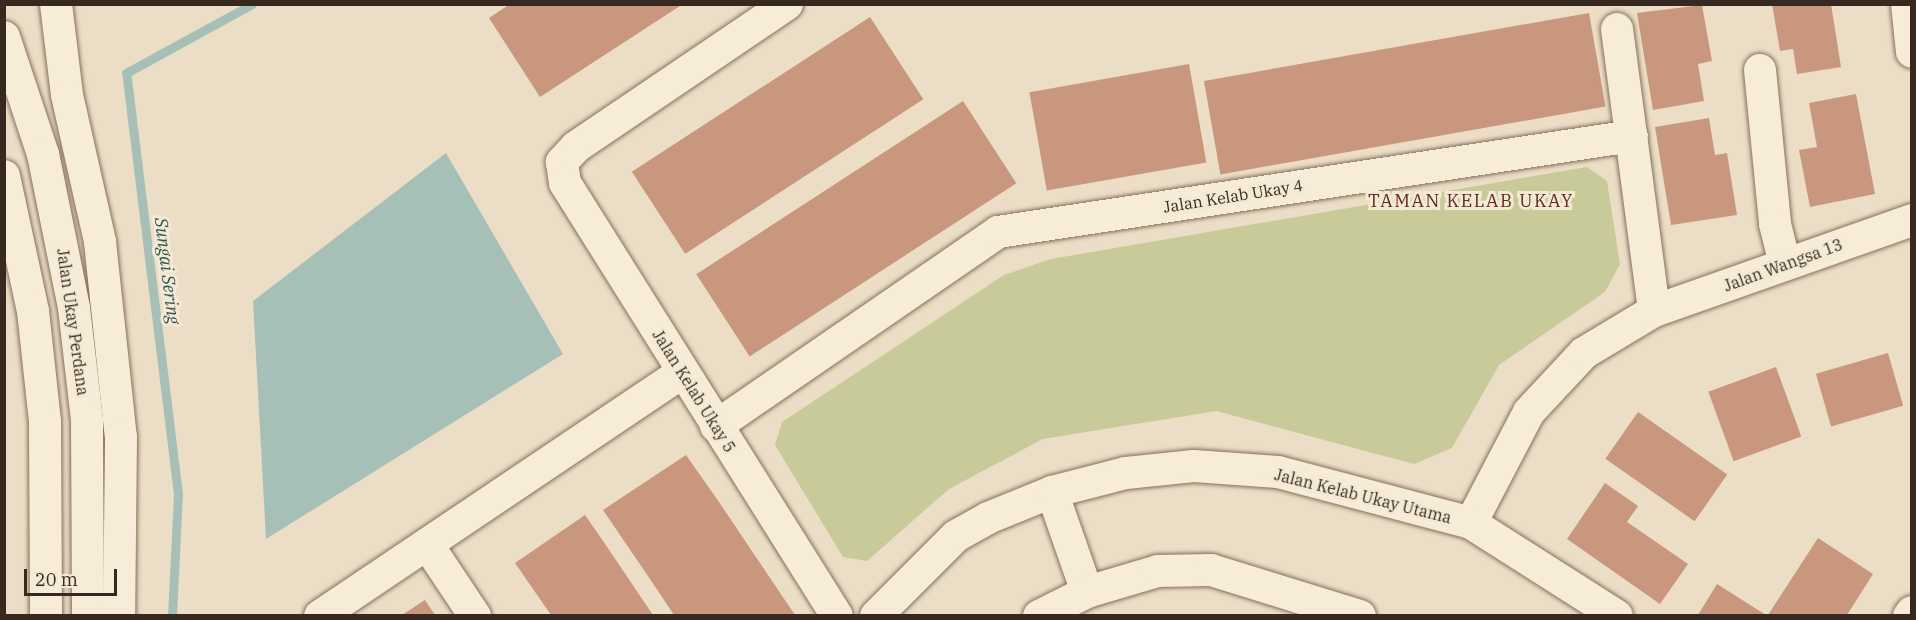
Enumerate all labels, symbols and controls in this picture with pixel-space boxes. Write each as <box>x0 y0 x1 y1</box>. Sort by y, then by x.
street label: Jalan Kelab Ukay 4 <box>1162 175 1304 217</box>
district label: TAMAN KELAB UKAY <box>1368 190 1574 212</box>
water label: Sungai Sering <box>150 216 184 326</box>
street label: Jalan Wangsa 13 <box>1721 235 1845 295</box>
street label: Jalan Ukay Perdana <box>53 247 93 397</box>
street label: Jalan Kelab Ukay 5 <box>648 326 740 456</box>
street label: Jalan Kelab Ukay Utama <box>1273 465 1453 527</box>
scale bar <box>27 557 120 595</box>
text: 20 m <box>35 568 78 591</box>

